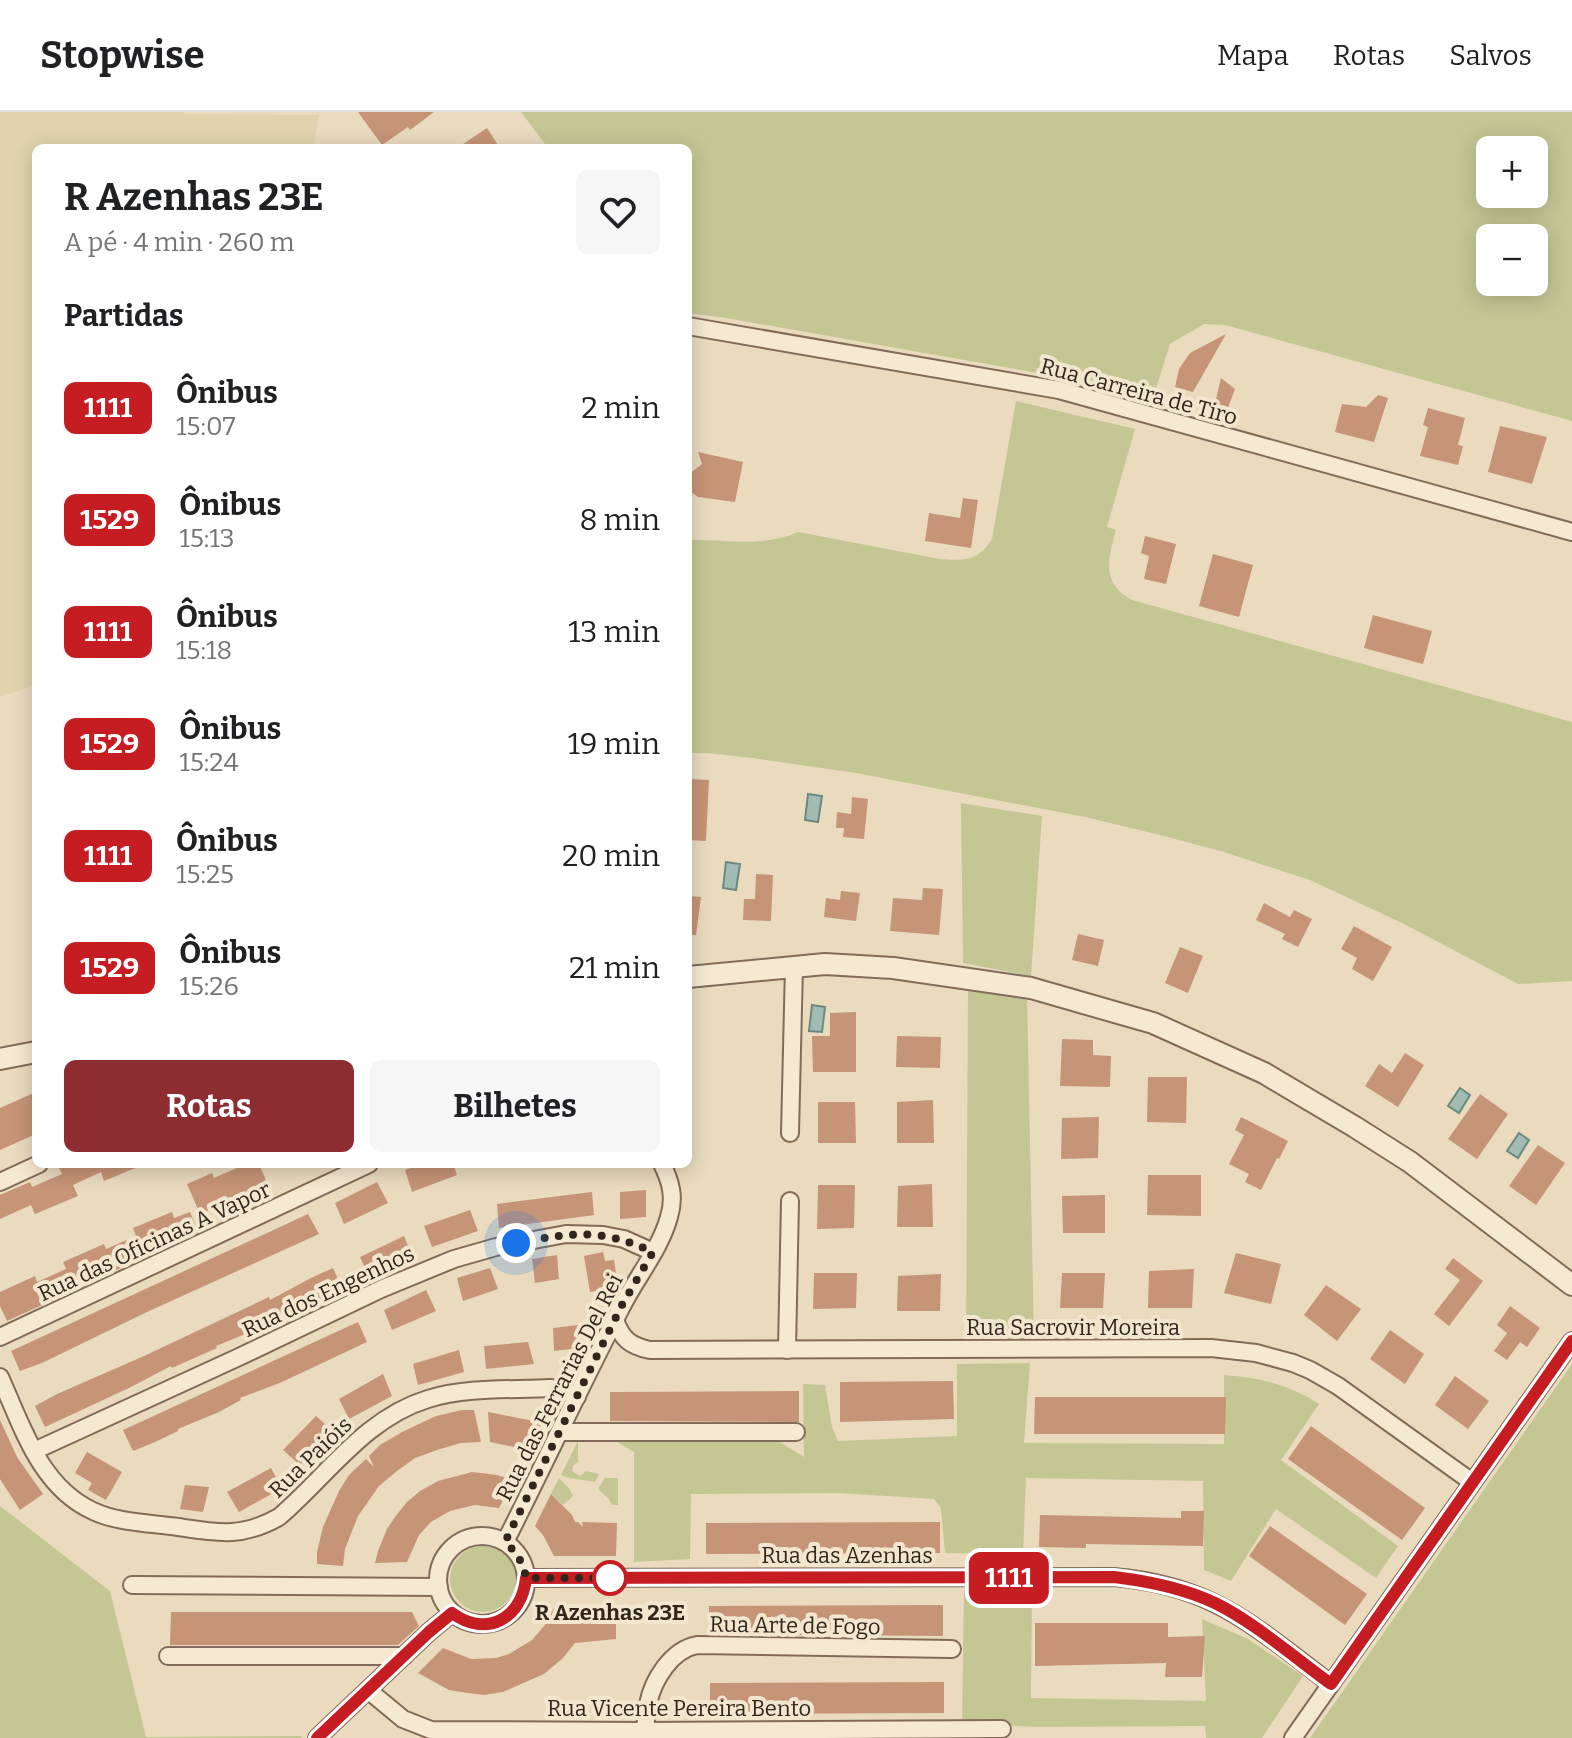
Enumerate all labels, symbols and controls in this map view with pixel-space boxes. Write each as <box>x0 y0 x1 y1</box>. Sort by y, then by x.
text: Stopwise <box>40 32 205 78</box>
text: Mapa <box>1217 39 1289 72</box>
text: Rotas <box>1333 39 1405 72</box>
text: Salvos <box>1449 39 1532 72</box>
map controls <box>1476 136 1548 296</box>
button: + <box>1476 136 1548 208</box>
button: heart <box>576 170 660 254</box>
text: R Azenhas 23E <box>64 174 324 220</box>
button: − <box>1476 224 1548 296</box>
text: A pé · 4 min · 260 m <box>64 227 295 258</box>
text: Partidas <box>64 298 184 334</box>
street label: Rua Carreira de Tiro <box>1037 352 1240 431</box>
text: Ônibus <box>176 375 278 411</box>
text: 2 min <box>581 390 660 426</box>
text: 1111 <box>84 391 132 424</box>
text: 15:07 <box>176 411 236 442</box>
text: Ônibus <box>179 487 281 523</box>
text: 8 min <box>579 502 660 538</box>
text: 1529 <box>80 503 139 536</box>
text: 15:13 <box>179 523 235 554</box>
text: Ônibus <box>176 599 278 635</box>
text: 13 min <box>568 614 660 650</box>
text: 1111 <box>84 615 132 648</box>
text: 15:18 <box>176 635 232 666</box>
text: Ônibus <box>179 711 281 747</box>
text: 19 min <box>568 726 660 762</box>
text: 1529 <box>80 727 139 760</box>
text: 15:24 <box>179 747 239 778</box>
text: Ônibus <box>176 823 278 859</box>
text: 20 min <box>562 838 660 874</box>
text: 1111 <box>84 839 132 872</box>
text: 15:25 <box>176 859 234 890</box>
text: Ônibus <box>179 935 281 971</box>
text: 21 min <box>569 950 660 986</box>
text: 1529 <box>80 951 139 984</box>
text: 15:26 <box>179 971 239 1002</box>
button: Rotas <box>64 1060 354 1152</box>
button: Bilhetes <box>370 1060 660 1152</box>
street label: Rua das Oficinas A Vapor <box>34 1175 275 1307</box>
your location <box>496 1223 536 1263</box>
street label: Rua dos Engenhos <box>238 1240 419 1343</box>
street label: Rua das Ferrarias Del Rei <box>490 1269 629 1505</box>
street label: Rua Sacrovir Moreira <box>966 1314 1180 1341</box>
street label: Rua Paióis <box>263 1411 358 1504</box>
street label: Rua das Azenhas <box>761 1542 933 1569</box>
line badge: 1111 <box>953 1552 1065 1604</box>
marker: R Azenhas 23E <box>593 1561 627 1595</box>
text: 1111 <box>985 1561 1033 1594</box>
place label: R Azenhas 23E <box>535 1599 685 1626</box>
street label: Rua Arte de Fogo <box>709 1611 881 1640</box>
street label: Rua Vicente Pereira Bento <box>547 1695 811 1722</box>

